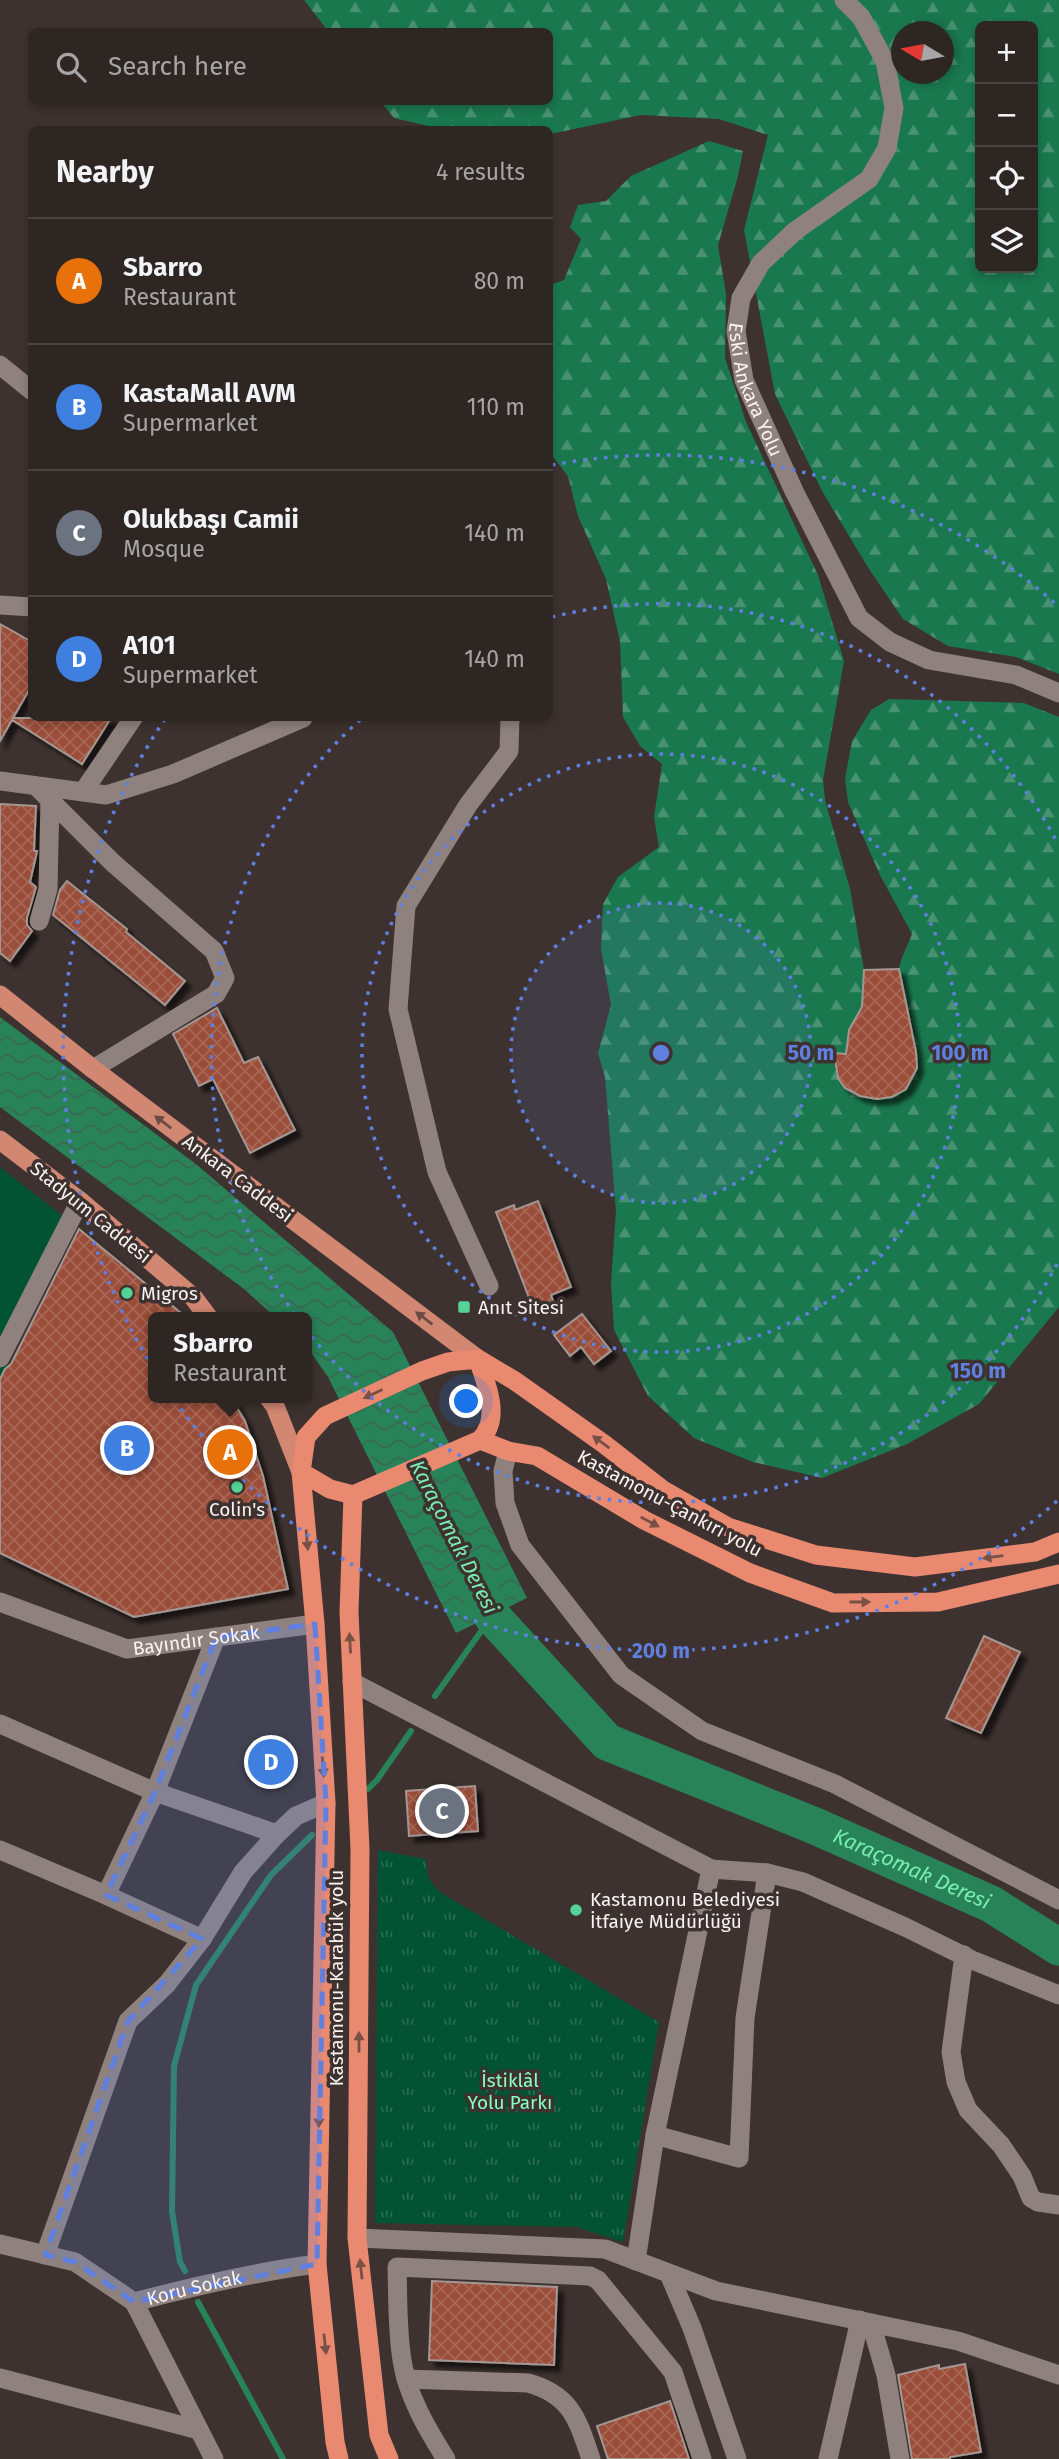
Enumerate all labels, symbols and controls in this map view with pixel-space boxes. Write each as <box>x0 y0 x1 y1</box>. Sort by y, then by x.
north arrow <box>891 21 954 84</box>
map controls <box>975 21 1038 273</box>
button: + <box>975 21 1038 84</box>
search box <box>28 28 553 105</box>
icon: search <box>52 48 90 86</box>
text: Search here <box>108 51 247 82</box>
button: − <box>975 84 1038 147</box>
button: locate <box>975 147 1038 210</box>
text: Nearby <box>56 154 154 190</box>
text: 4 results <box>436 158 525 186</box>
button: layers <box>975 210 1038 273</box>
text: Sbarro <box>123 252 203 283</box>
text: A <box>72 267 86 295</box>
text: 80 m <box>474 267 525 295</box>
text: Restaurant <box>123 283 236 311</box>
street label: Eski Ankara Yolu <box>724 321 788 460</box>
text: KastaMall AVM <box>123 378 296 409</box>
text: B <box>72 393 86 421</box>
text: 110 m <box>467 393 525 421</box>
text: Supermarket <box>123 409 258 437</box>
text: Olukbaşı Camii <box>123 504 299 535</box>
text: C <box>72 519 86 547</box>
text: 140 m <box>464 519 525 547</box>
text: Mosque <box>123 535 205 563</box>
text: A101 <box>123 630 176 661</box>
text: D <box>72 645 86 673</box>
text: 140 m <box>464 645 525 673</box>
text: Supermarket <box>123 661 258 689</box>
text: 50 m <box>788 1040 834 1066</box>
text: 100 m <box>931 1040 989 1066</box>
centre of rings <box>649 1041 673 1065</box>
one-way arrow <box>155 1115 173 1130</box>
street label: Ankara Caddesi <box>178 1130 297 1227</box>
street label: Stadyum Caddesi <box>26 1157 156 1268</box>
place label: Migros <box>141 1282 198 1305</box>
marker: Migros <box>119 1285 135 1301</box>
place label: Anıt Sitesi <box>478 1296 564 1319</box>
marker: Anıt Sitesi <box>456 1299 472 1315</box>
one-way arrow <box>415 1311 433 1325</box>
popup <box>148 1312 312 1403</box>
text: Sbarro <box>173 1328 253 1359</box>
text: 150 m <box>950 1358 1006 1384</box>
text: Restaurant <box>173 1359 287 1387</box>
your location <box>449 1384 483 1418</box>
one-way arrow <box>363 1388 383 1400</box>
pin: B <box>104 1422 150 1474</box>
pin: A <box>207 1426 253 1478</box>
one-way arrow <box>592 1435 611 1449</box>
street label: Kastamonu-Çankırı yolu <box>573 1445 766 1562</box>
water label: Karaçomak Deresi <box>404 1456 504 1619</box>
marker: Colin's <box>229 1479 245 1495</box>
place label: Colin's <box>209 1498 265 1521</box>
one-way arrow <box>640 1517 660 1528</box>
one-way arrow <box>302 1530 313 1552</box>
one-way arrow <box>982 1552 1004 1563</box>
one-way arrow <box>850 1597 872 1608</box>
street label: Bayındır Sokak <box>131 1620 261 1660</box>
one-way arrow <box>345 1632 356 1654</box>
text: 200 m <box>632 1638 690 1664</box>
pin: D <box>248 1736 294 1788</box>
one-way arrow <box>318 1757 329 1779</box>
pin: C <box>419 1785 465 1837</box>
water label: Karaçomak Deresi <box>829 1823 995 1915</box>
street label: Kastamonu-Karabük yolu <box>325 1870 348 2086</box>
place label: Kastamonu Belediyesi İtfaiye Müdürlüğü <box>590 1888 780 1933</box>
marker: Kastamonu Belediyesi İtfaiye Müdürlüğü <box>568 1902 584 1918</box>
one-way arrow <box>353 2031 364 2053</box>
park label: İstiklâl Yolu Parkı <box>468 2069 552 2114</box>
one-way arrow <box>314 2107 325 2129</box>
one-way arrow <box>355 2258 366 2280</box>
street label: Koru Sokak <box>144 2266 244 2310</box>
one-way arrow <box>320 2334 331 2356</box>

